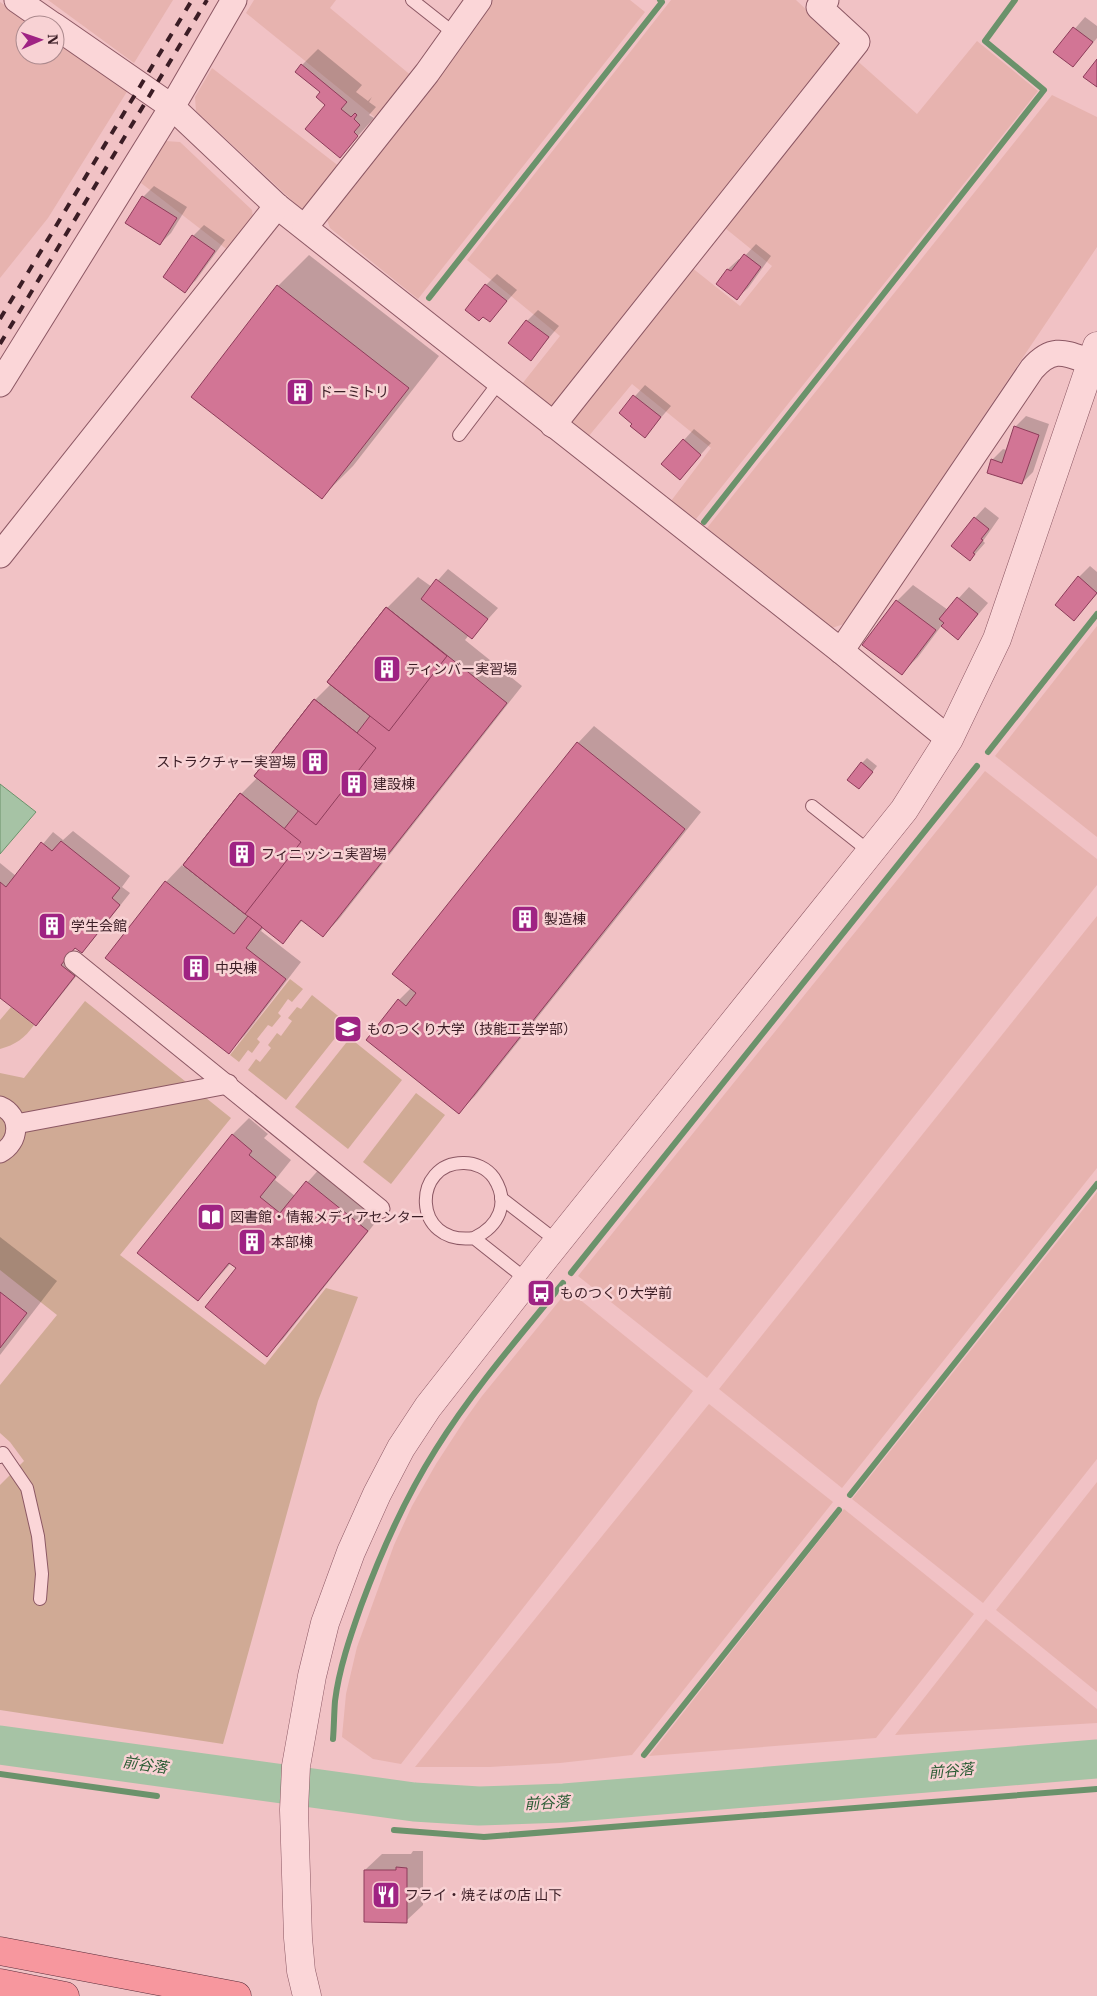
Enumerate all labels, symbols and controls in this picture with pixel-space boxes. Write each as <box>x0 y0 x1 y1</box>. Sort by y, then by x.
north arrow <box>15 15 65 65</box>
text: N <box>44 34 62 45</box>
building icon: ドーミトリ <box>285 377 315 407</box>
place label: ドーミトリ <box>319 383 389 401</box>
building icon: ティンバー実習場 <box>372 654 402 684</box>
place label: ティンバー実習場 <box>406 660 517 678</box>
building icon: ストラクチャー実習場 <box>300 747 330 777</box>
place label: ストラクチャー実習場 <box>156 753 296 771</box>
building icon: 建設棟 <box>339 769 369 799</box>
place label: 建設棟 <box>373 775 415 793</box>
building icon: フィニッシュ実習場 <box>227 839 257 869</box>
place label: フィニッシュ実習場 <box>261 845 387 863</box>
building icon: 製造棟 <box>510 904 540 934</box>
place label: 製造棟 <box>544 910 586 928</box>
building icon: 学生会館 <box>37 911 67 941</box>
place label: 学生会館 <box>71 917 127 935</box>
building icon: 中央棟 <box>181 953 211 983</box>
place label: 中央棟 <box>215 959 257 977</box>
school or university icon: ものつくり大学（技能工芸学部） <box>333 1014 363 1044</box>
place label: ものつくり大学（技能工芸学部） <box>367 1020 577 1038</box>
library icon: 図書館・情報メディアセンター <box>196 1202 226 1232</box>
place label: 図書館・情報メディアセンター <box>230 1208 425 1226</box>
building icon: 本部棟 <box>237 1227 267 1257</box>
place label: 本部棟 <box>271 1233 313 1251</box>
bus stop icon: ものつくり大学前 <box>526 1278 556 1308</box>
place label: ものつくり大学前 <box>560 1284 672 1302</box>
water label: 前谷落 <box>121 1752 171 1777</box>
water label: 前谷落 <box>928 1759 976 1782</box>
water label: 前谷落 <box>524 1792 572 1813</box>
restaurant icon: フライ・焼そばの店 山下 <box>371 1880 401 1910</box>
place label: フライ・焼そばの店 山下 <box>405 1886 562 1904</box>

